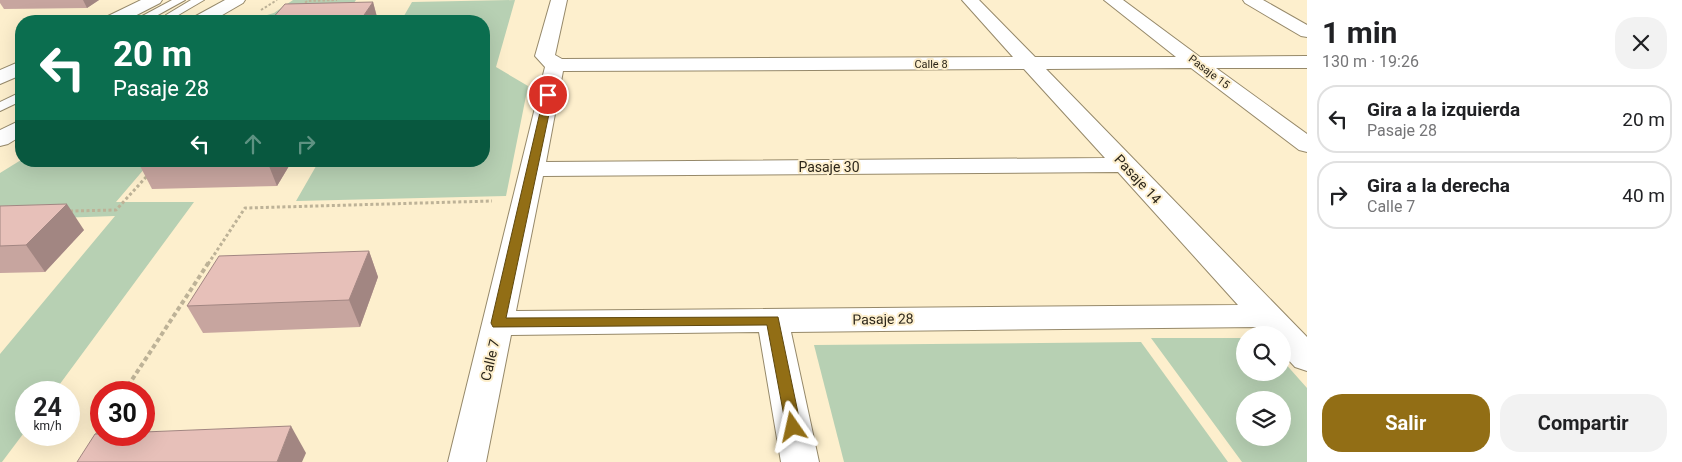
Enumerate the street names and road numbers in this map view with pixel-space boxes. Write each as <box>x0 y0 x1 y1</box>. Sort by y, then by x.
street label: Pasaje 15 <box>1186 52 1232 92</box>
street label: Calle 8 <box>914 58 948 71</box>
street label: Pasaje 14 <box>1111 151 1165 207</box>
street label: Pasaje 30 <box>798 159 860 175</box>
street label: Pasaje 28 <box>852 310 914 328</box>
street label: Calle 7 <box>477 337 503 382</box>

